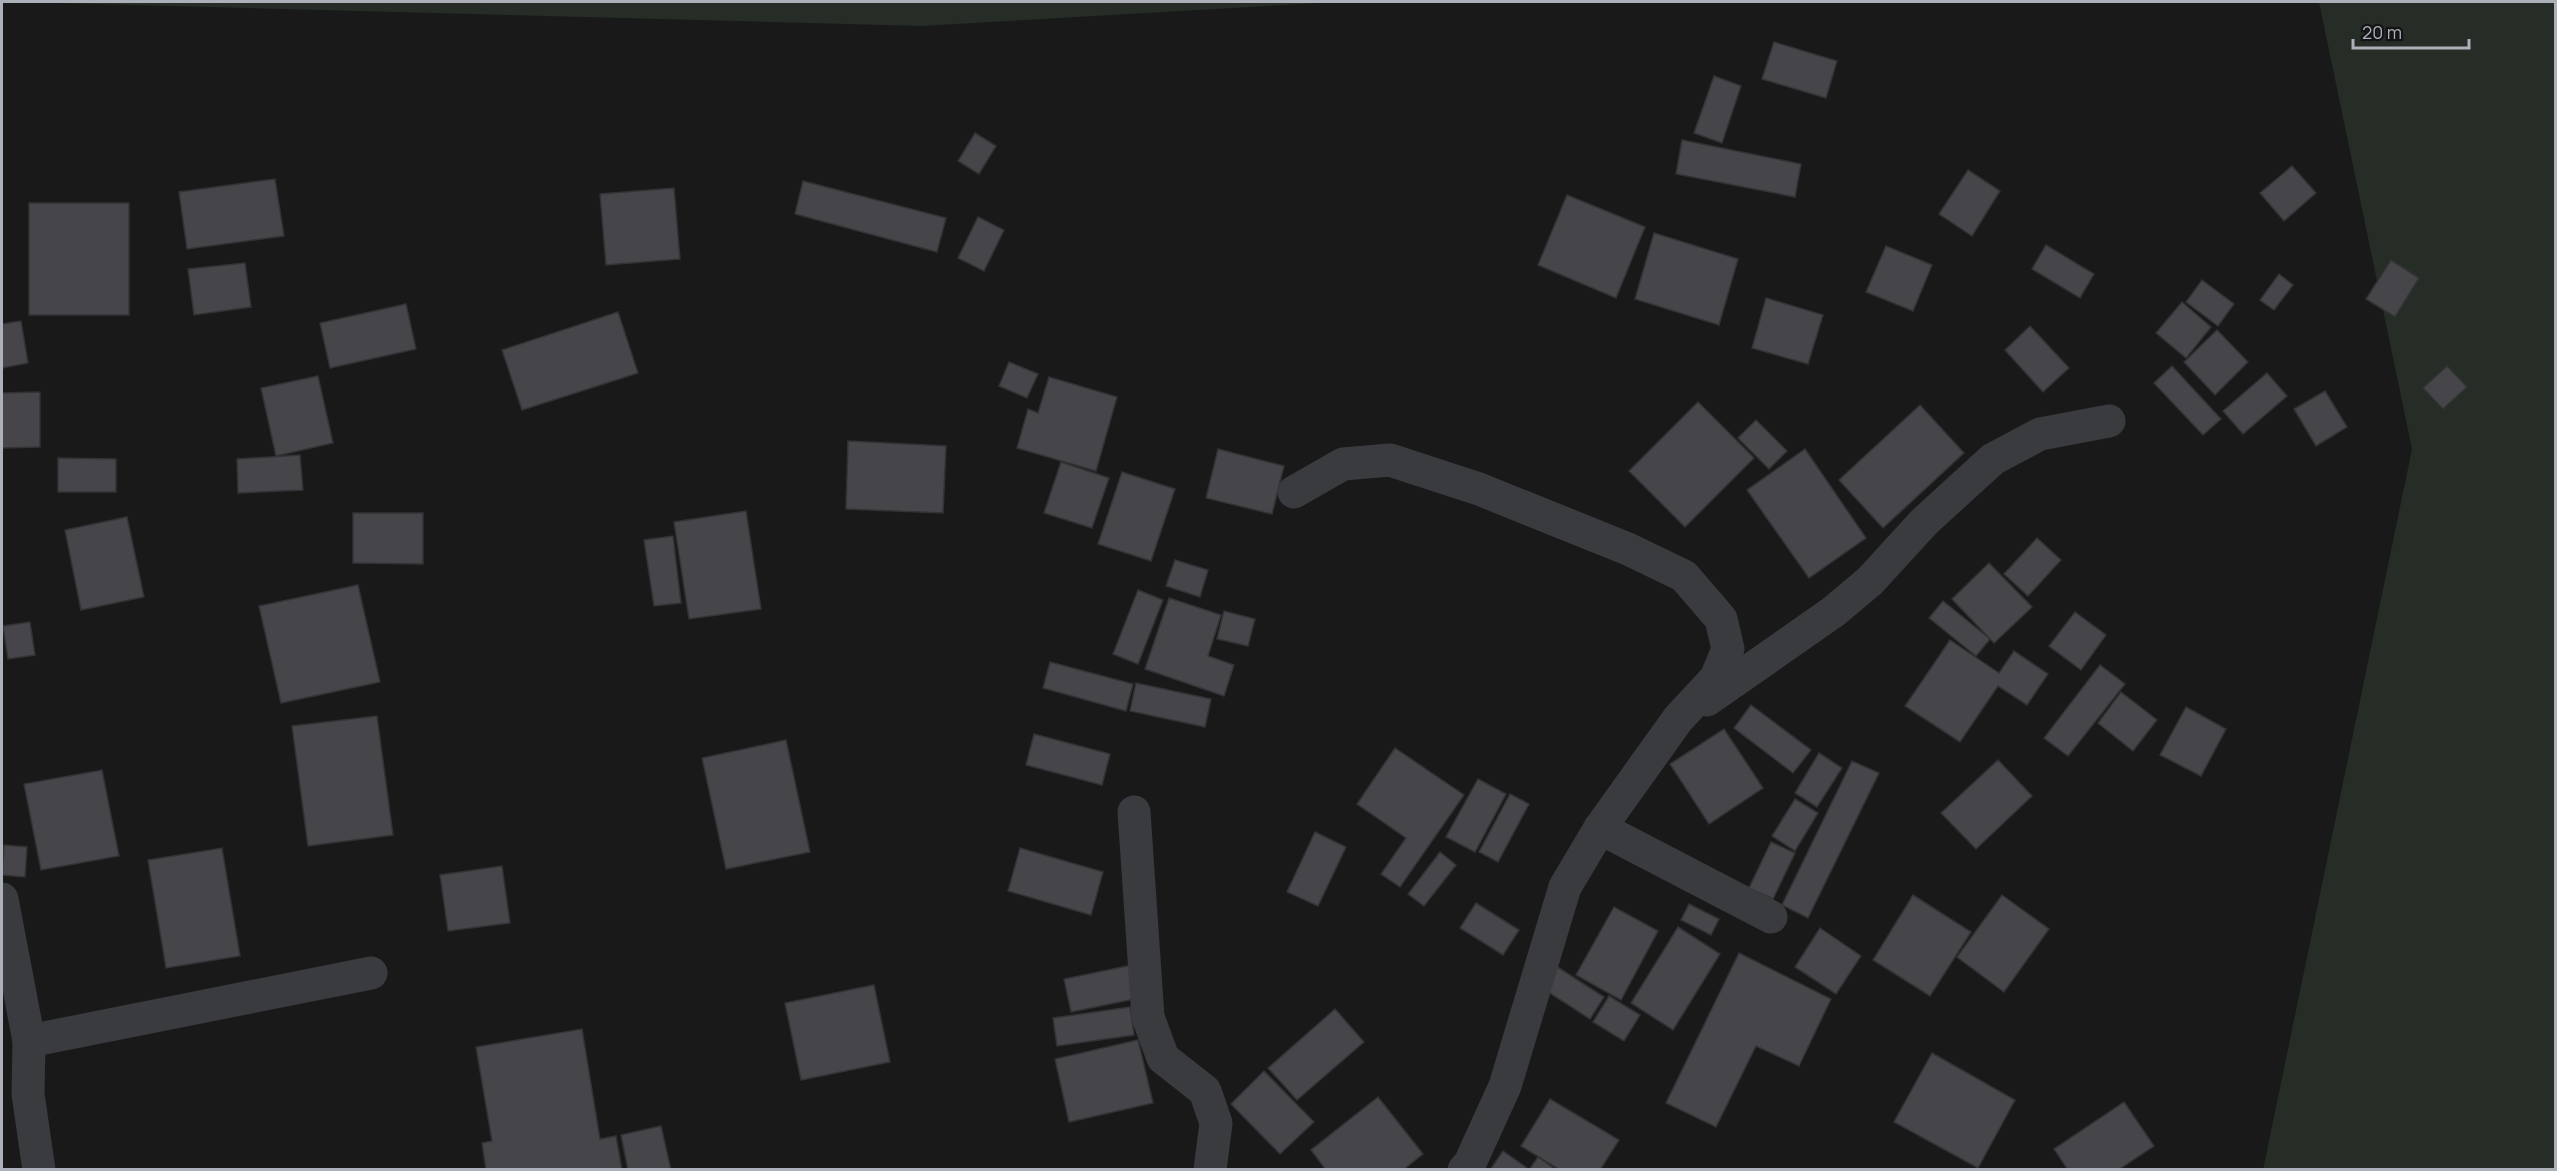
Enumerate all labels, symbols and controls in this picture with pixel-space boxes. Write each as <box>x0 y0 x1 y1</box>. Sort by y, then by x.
scale bar <box>2353 12 2468 50</box>
text: 20 m <box>2362 20 2402 44</box>

